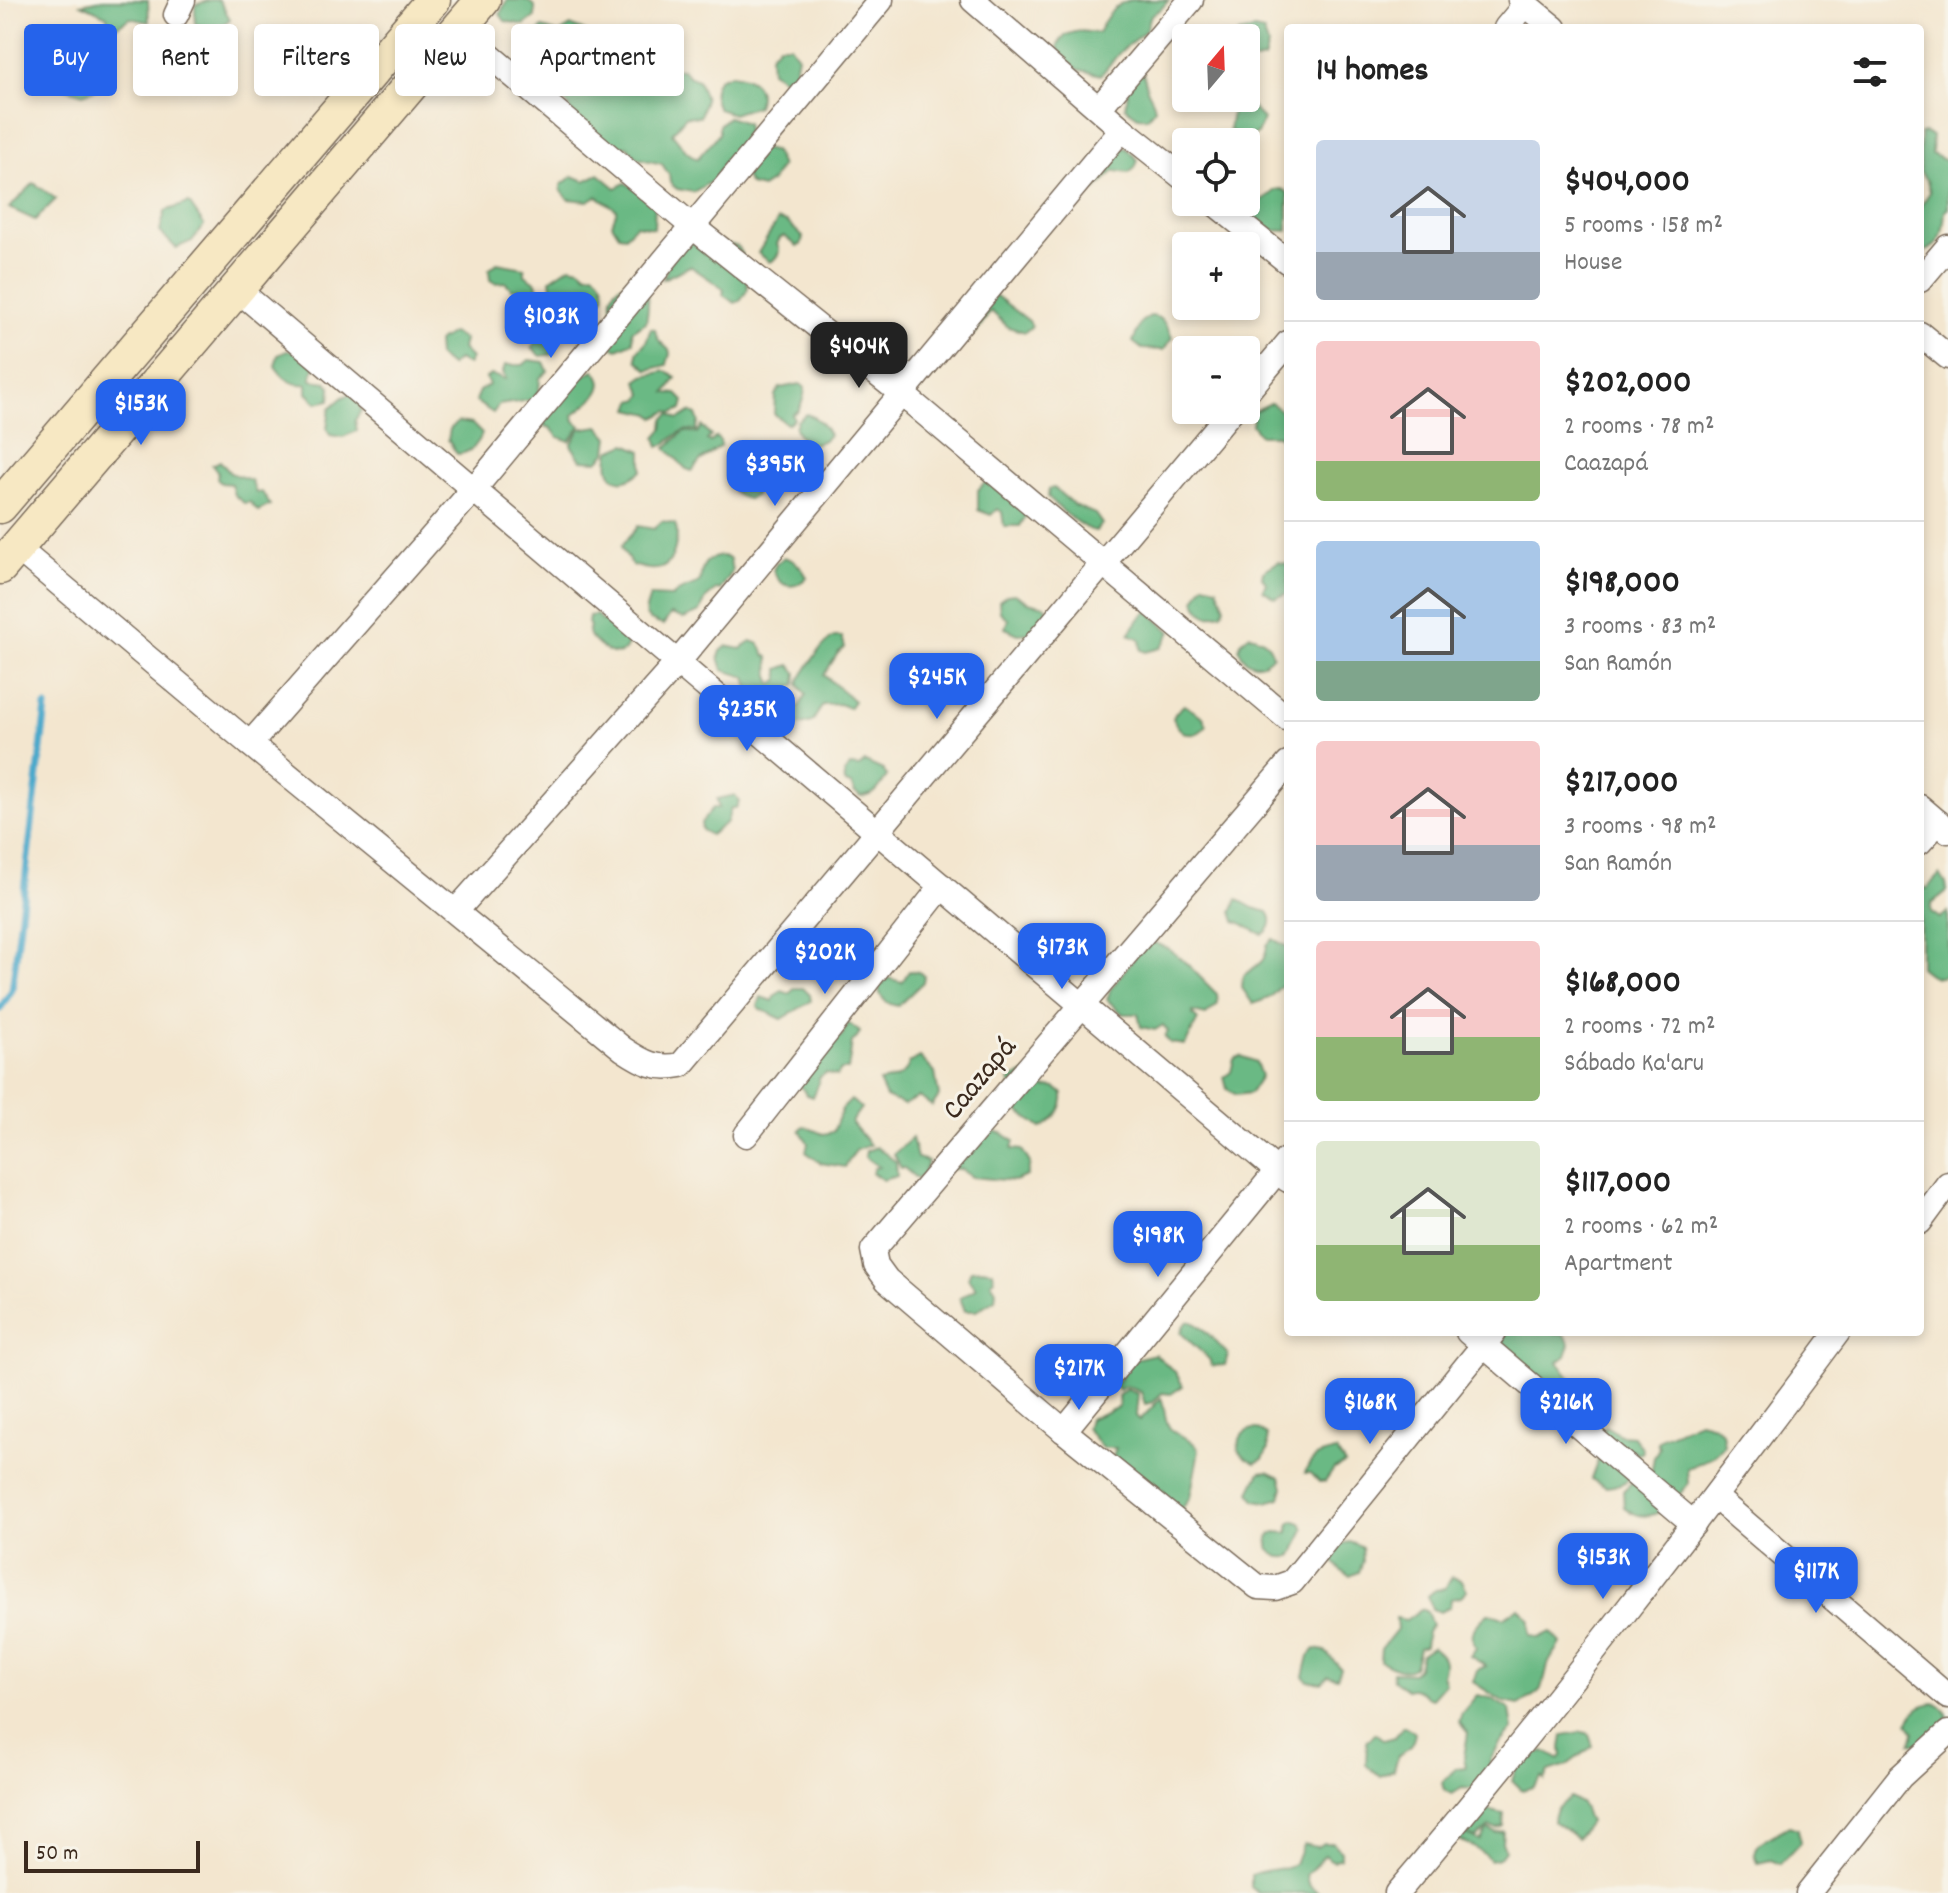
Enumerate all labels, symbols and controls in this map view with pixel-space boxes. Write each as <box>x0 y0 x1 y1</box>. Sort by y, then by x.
chip: Buy <box>24 24 117 96</box>
chip: Rent <box>133 24 238 96</box>
chip: Filters <box>254 24 379 96</box>
chip: New <box>395 24 495 96</box>
chip: Apartment <box>511 24 684 96</box>
north arrow <box>1172 24 1260 112</box>
map controls <box>1172 24 1260 424</box>
text: 14 homes <box>1316 48 1429 97</box>
icon: filters <box>1848 50 1892 94</box>
button: locate <box>1172 128 1260 216</box>
text: $404,000 <box>1564 159 1690 208</box>
icon: home <box>1380 172 1476 268</box>
text: 5 rooms · 158 m² <box>1564 208 1723 245</box>
button: + <box>1172 232 1260 320</box>
text: House <box>1564 245 1622 282</box>
pin: $103K <box>495 292 607 360</box>
text: $103K <box>523 299 579 336</box>
pin: $404K <box>803 322 915 390</box>
text: $404K <box>829 329 889 366</box>
button: − <box>1172 336 1260 424</box>
text: $202,000 <box>1564 360 1692 409</box>
icon: home <box>1380 373 1476 469</box>
pin: $153K <box>85 379 197 447</box>
text: $153K <box>114 386 168 423</box>
text: 2 rooms · 78 m² <box>1564 409 1714 446</box>
pin: $395K <box>719 440 831 508</box>
text: Caazapá <box>1564 446 1648 483</box>
text: $395K <box>745 447 805 484</box>
text: $198,000 <box>1564 560 1680 609</box>
icon: home <box>1380 573 1476 669</box>
text: 3 rooms · 83 m² <box>1564 609 1716 646</box>
text: San Ramón <box>1564 646 1672 683</box>
pin: $245K <box>881 653 993 721</box>
text: $245K <box>907 660 967 697</box>
pin: $235K <box>691 685 803 753</box>
text: $235K <box>717 692 777 729</box>
text: $217,000 <box>1564 760 1679 809</box>
icon: home <box>1380 773 1476 869</box>
text: 3 rooms · 98 m² <box>1564 809 1717 846</box>
text: San Ramón <box>1564 846 1672 883</box>
pin: $173K <box>1006 923 1118 991</box>
pin: $202K <box>769 928 881 996</box>
text: $173K <box>1036 930 1088 967</box>
text: $202K <box>794 935 856 972</box>
text: $168,000 <box>1564 960 1681 1009</box>
icon: home <box>1380 973 1476 1069</box>
text: 2 rooms · 72 m² <box>1564 1009 1715 1046</box>
street label: Caazapá <box>934 1029 1029 1131</box>
text: Sábado Ka'aru <box>1564 1046 1704 1083</box>
text: $117,000 <box>1564 1160 1671 1209</box>
icon: home <box>1380 1173 1476 1269</box>
text: 2 rooms · 62 m² <box>1564 1209 1718 1246</box>
pin: $198K <box>1102 1211 1214 1279</box>
text: $198K <box>1131 1218 1185 1255</box>
text: Apartment <box>1564 1246 1673 1283</box>
pin: $217K <box>1023 1344 1135 1412</box>
text: $217K <box>1053 1351 1105 1388</box>
pin: $168K <box>1314 1378 1426 1446</box>
pin: $216K <box>1510 1378 1622 1446</box>
text: $168K <box>1343 1385 1397 1422</box>
text: $216K <box>1539 1385 1594 1422</box>
pin: $153K <box>1547 1533 1659 1601</box>
text: $153K <box>1576 1540 1630 1577</box>
pin: $117K <box>1760 1547 1872 1615</box>
text: $117K <box>1793 1554 1839 1591</box>
scale bar <box>24 1837 200 1873</box>
text: 50 m <box>36 1839 78 1870</box>

